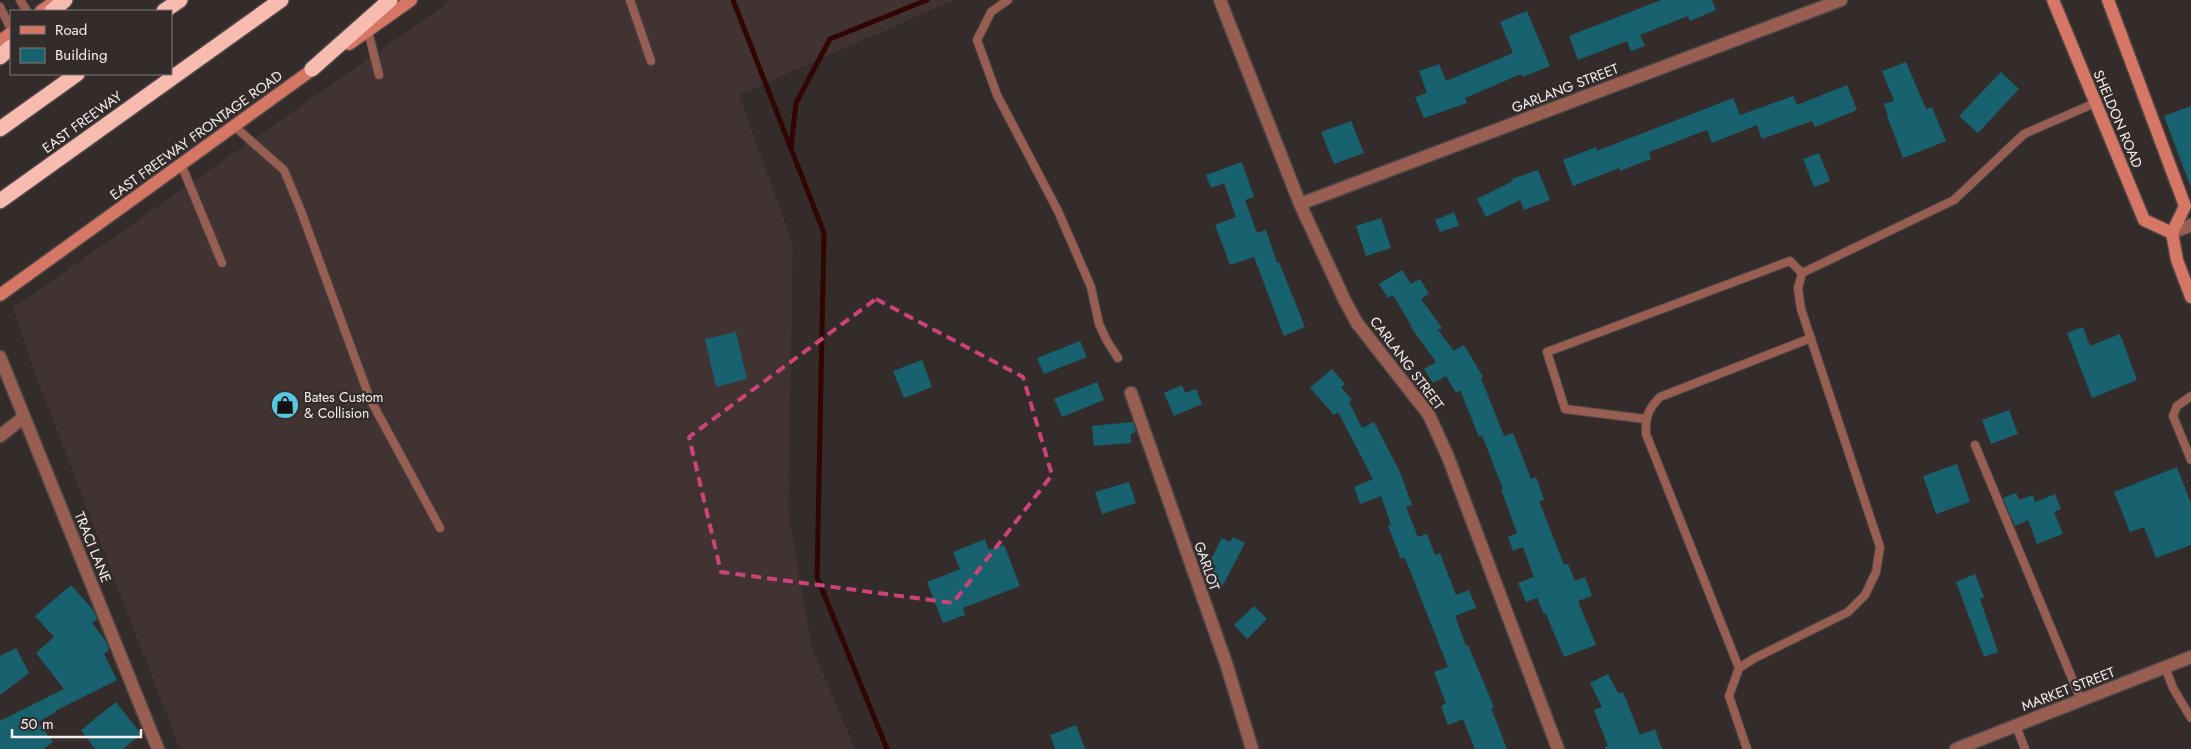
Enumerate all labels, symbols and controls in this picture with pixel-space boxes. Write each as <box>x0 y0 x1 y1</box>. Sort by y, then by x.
legend <box>10 10 172 75</box>
text: Road <box>55 19 87 41</box>
text: Building <box>55 44 107 66</box>
street label: GARLANG STREET <box>1509 58 1622 118</box>
street label: EAST FREEWAY FRONTAGE ROAD <box>106 65 286 205</box>
street label: SHELDON ROAD <box>2088 67 2148 171</box>
street label: EAST FREEWAY <box>38 86 126 158</box>
street label: CARLANG STREET <box>1365 312 1449 414</box>
place label: Bates Custom & Collision <box>304 387 383 423</box>
shop icon: Bates Custom & Collision <box>270 390 300 420</box>
street label: TRACI LANE <box>70 509 116 585</box>
street label: GARLOT <box>1189 539 1225 594</box>
street label: MARKET STREET <box>2018 662 2118 716</box>
scale bar <box>12 706 141 738</box>
text: 50 m <box>20 713 54 735</box>

